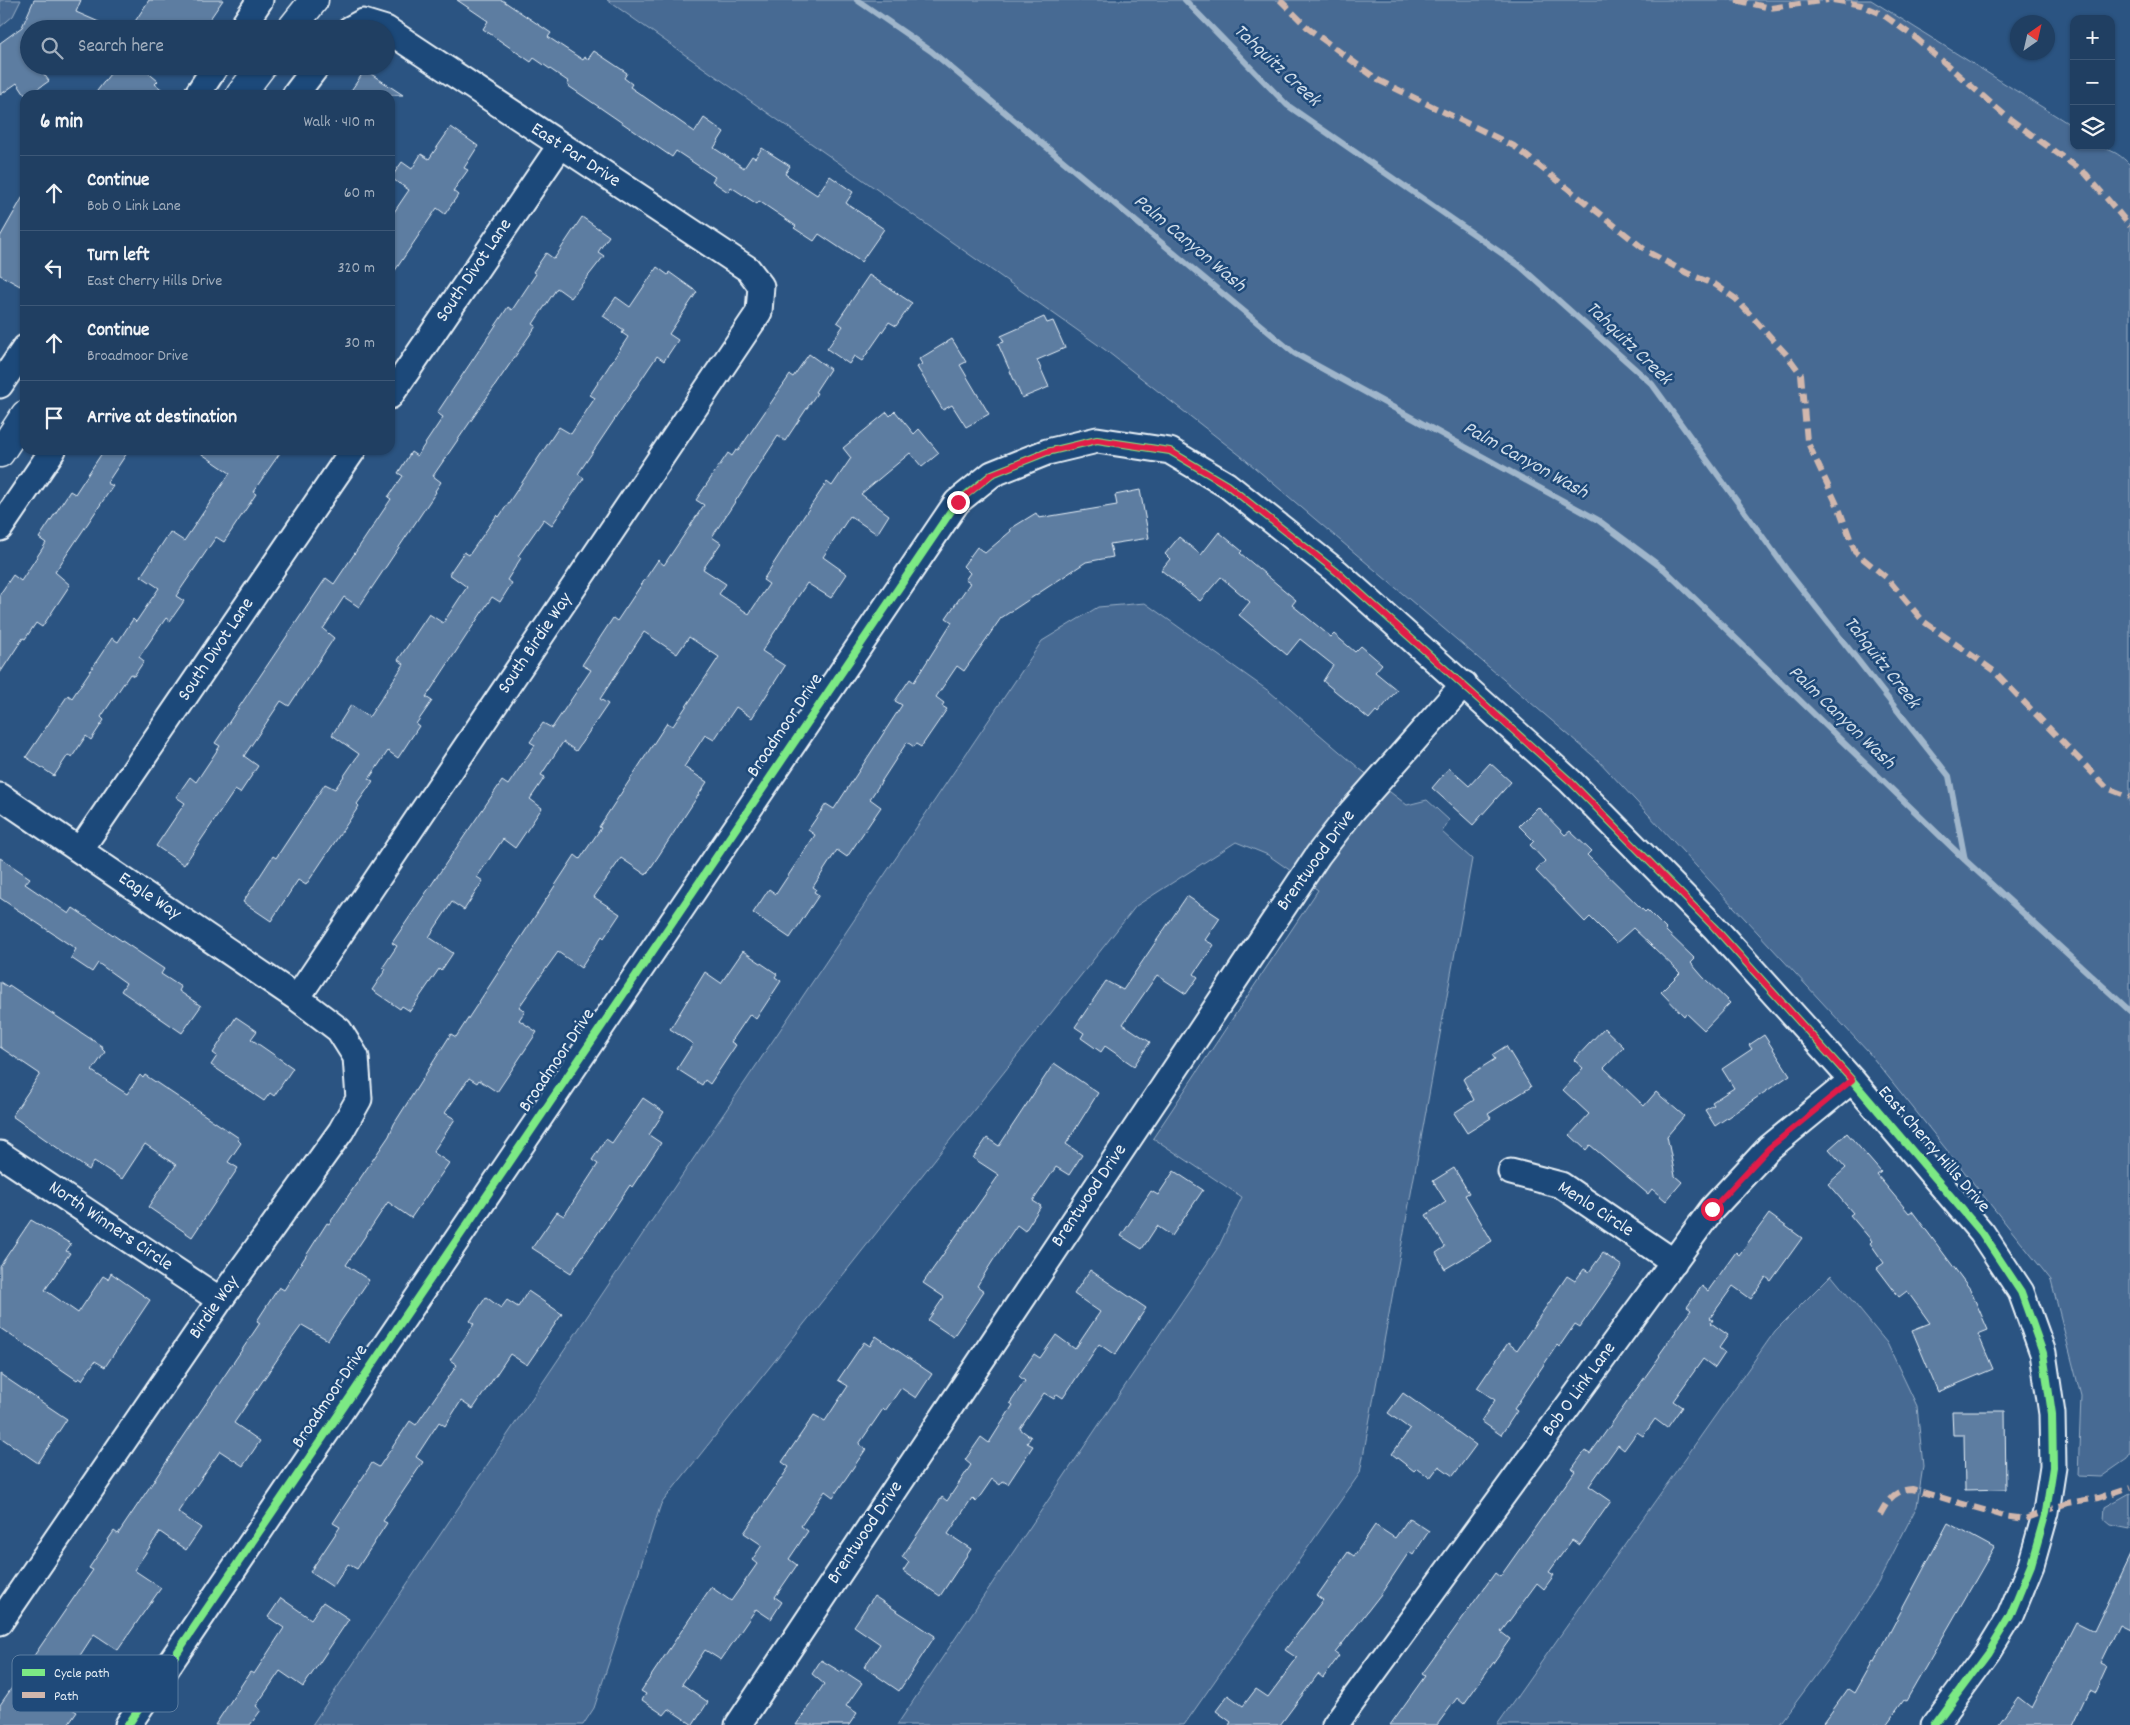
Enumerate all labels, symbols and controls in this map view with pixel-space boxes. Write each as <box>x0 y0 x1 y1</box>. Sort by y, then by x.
north arrow <box>2010 15 2055 60</box>
map controls <box>2070 15 2115 150</box>
button: + <box>2070 15 2115 60</box>
water label: Tahquitz Creek <box>1226 18 1327 115</box>
search box <box>20 20 395 75</box>
icon: search <box>38 34 66 62</box>
text: Search here <box>78 34 164 61</box>
button: − <box>2070 60 2115 105</box>
button: layers <box>2070 105 2115 150</box>
text: 6 min <box>40 108 83 138</box>
text: Walk · 410 m <box>303 111 375 134</box>
street label: East Par Drive <box>525 117 625 195</box>
text: Continue <box>87 168 149 195</box>
icon: ahead <box>40 179 68 207</box>
text: 60 m <box>344 182 375 205</box>
water label: Palm Canyon Wash <box>1127 189 1252 300</box>
text: Bob O Link Lane <box>87 195 181 218</box>
street label: South Divot Lane <box>430 214 520 328</box>
text: Turn left <box>87 243 150 270</box>
icon: left <box>40 254 68 282</box>
text: 320 m <box>338 257 375 280</box>
text: East Cherry Hills Drive <box>87 270 222 293</box>
water label: Tahquitz Creek <box>1579 296 1679 394</box>
text: Continue <box>87 318 149 345</box>
icon: ahead <box>40 329 68 357</box>
text: 30 m <box>345 332 375 355</box>
text: Broadmoor Drive <box>87 345 188 368</box>
icon: arrive <box>40 404 68 432</box>
text: Arrive at destination <box>87 405 237 432</box>
water label: Palm Canyon Wash <box>1457 415 1593 507</box>
route end <box>947 491 970 514</box>
street label: South Birdie Way <box>492 588 580 700</box>
street label: South Divot Lane <box>172 593 262 707</box>
water label: Tahquitz Creek <box>1836 611 1927 717</box>
water label: Palm Canyon Wash <box>1781 660 1901 777</box>
street label: Broadmoor Drive <box>741 669 831 783</box>
street label: Brentwood Drive <box>1271 805 1363 917</box>
street label: Eagle Way <box>112 866 186 928</box>
street label: Broadmoor Drive <box>513 1004 603 1118</box>
street label: East Cherry Hills Drive <box>1870 1081 1996 1219</box>
street label: Brentwood Drive <box>1045 1139 1135 1253</box>
street label: North Winners Circle <box>42 1175 178 1279</box>
street label: Menlo Circle <box>1552 1175 1638 1245</box>
route start <box>1701 1198 1724 1221</box>
street label: Birdie Way <box>183 1270 247 1345</box>
street label: Bob O Link Lane <box>1536 1337 1624 1443</box>
street label: Broadmoor Drive <box>286 1340 376 1454</box>
street label: Brentwood Drive <box>821 1476 911 1590</box>
legend <box>12 1655 178 1712</box>
text: Cycle path <box>54 1664 110 1684</box>
text: Path <box>54 1687 79 1707</box>

